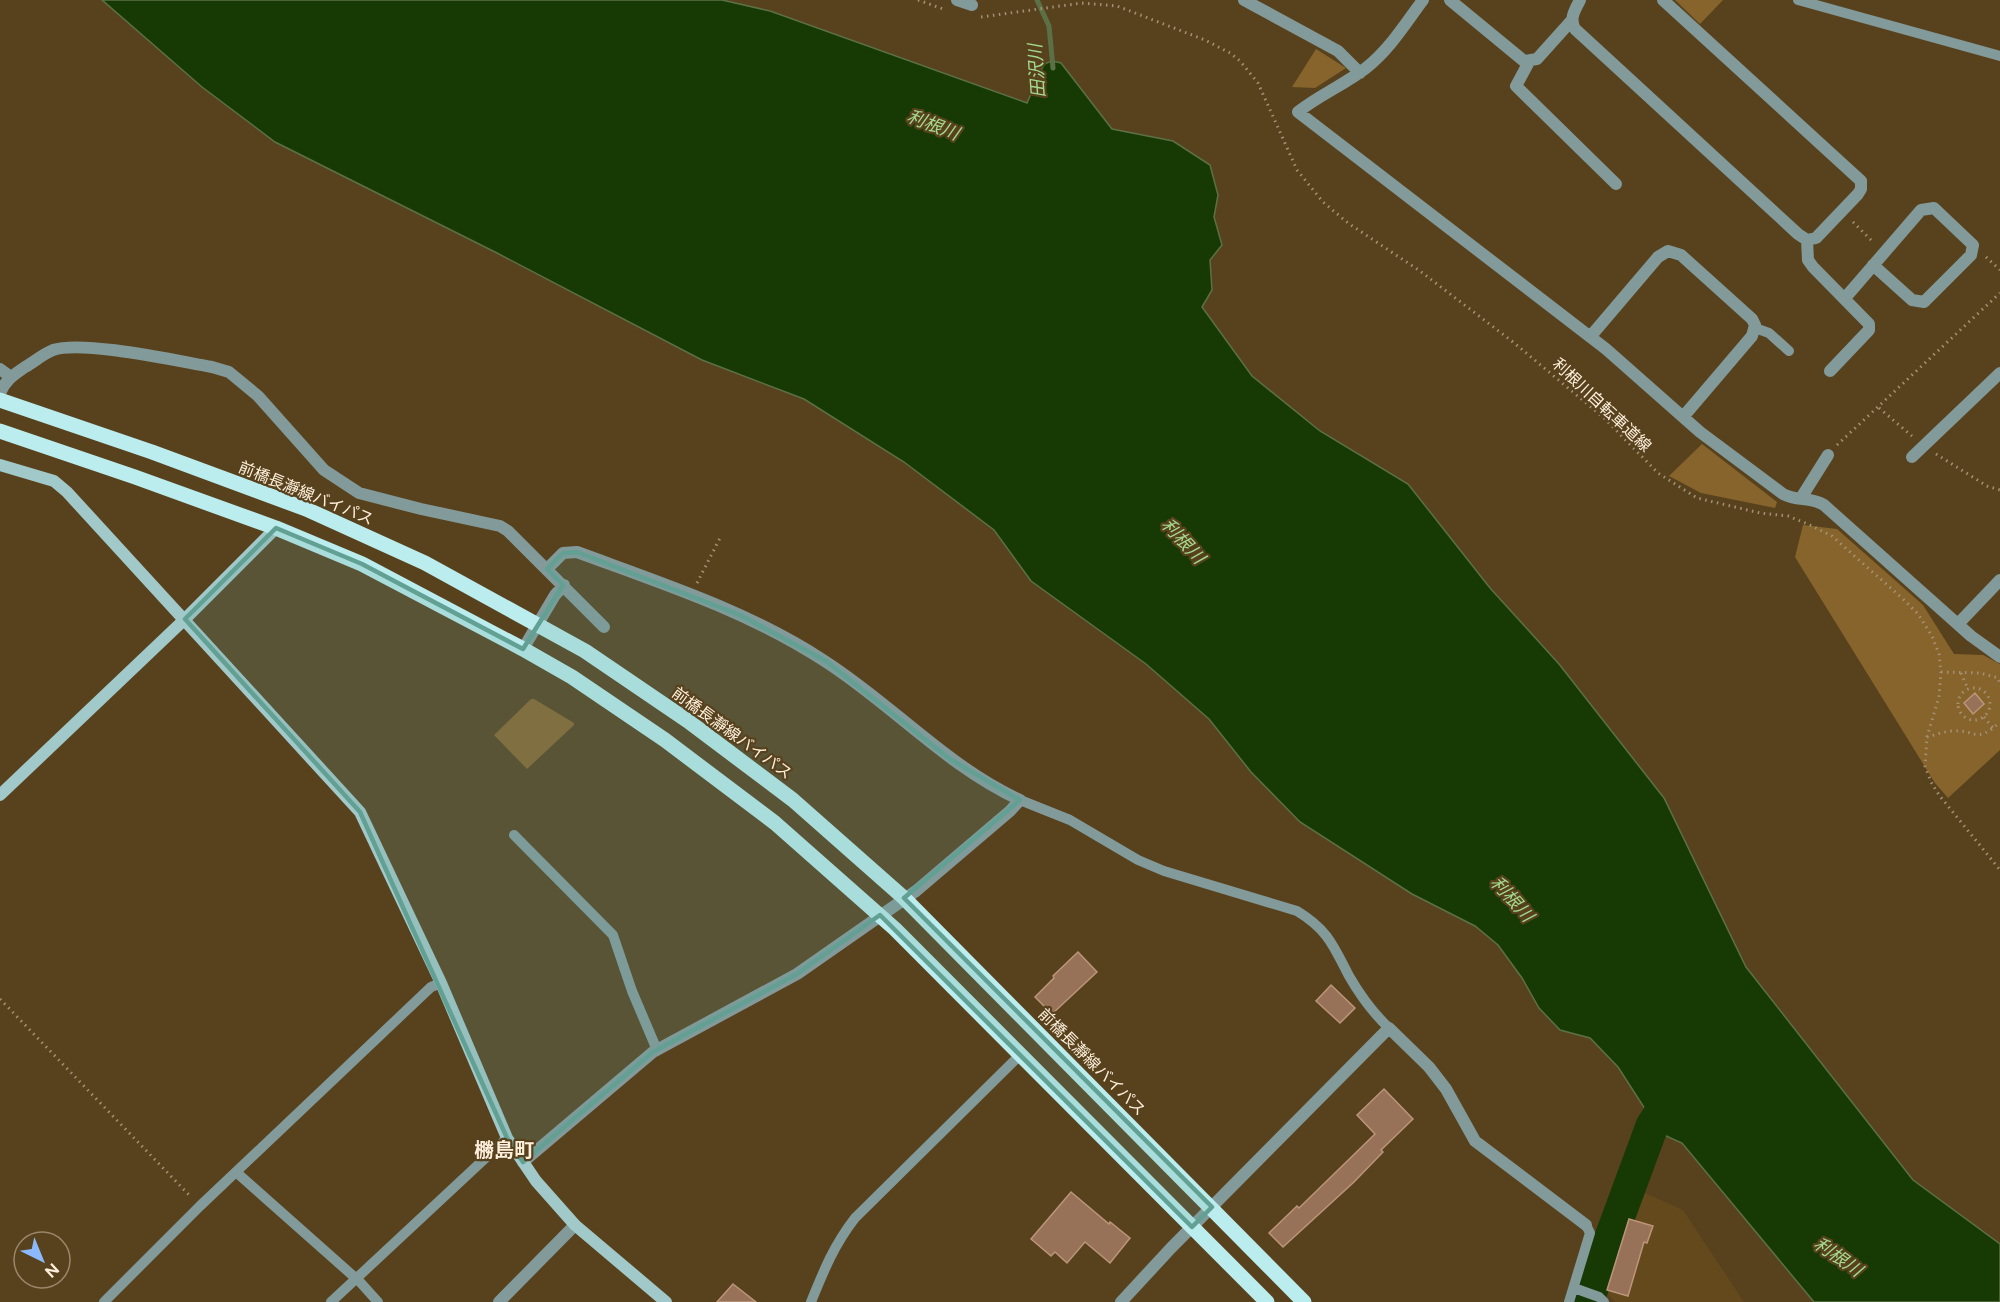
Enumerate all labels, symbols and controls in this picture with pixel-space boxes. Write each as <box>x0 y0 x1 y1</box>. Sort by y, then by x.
water label: 田沢川 <box>1024 41 1050 99</box>
water label: 利根川 <box>904 105 964 146</box>
street label: 利根川自転車道線 <box>1549 354 1655 456</box>
street label: 前橋長瀞線バイパス <box>236 457 376 529</box>
water label: 利根川 <box>1157 514 1211 570</box>
street label: 前橋長瀞線バイパス <box>668 683 796 783</box>
water label: 利根川 <box>1486 872 1540 928</box>
street label: 前橋長瀞線バイパス <box>1034 1004 1150 1120</box>
district label: 橳島町 <box>474 1138 534 1162</box>
north arrow <box>12 1230 72 1290</box>
water label: 利根川 <box>1810 1233 1868 1283</box>
text: N <box>41 1259 63 1282</box>

